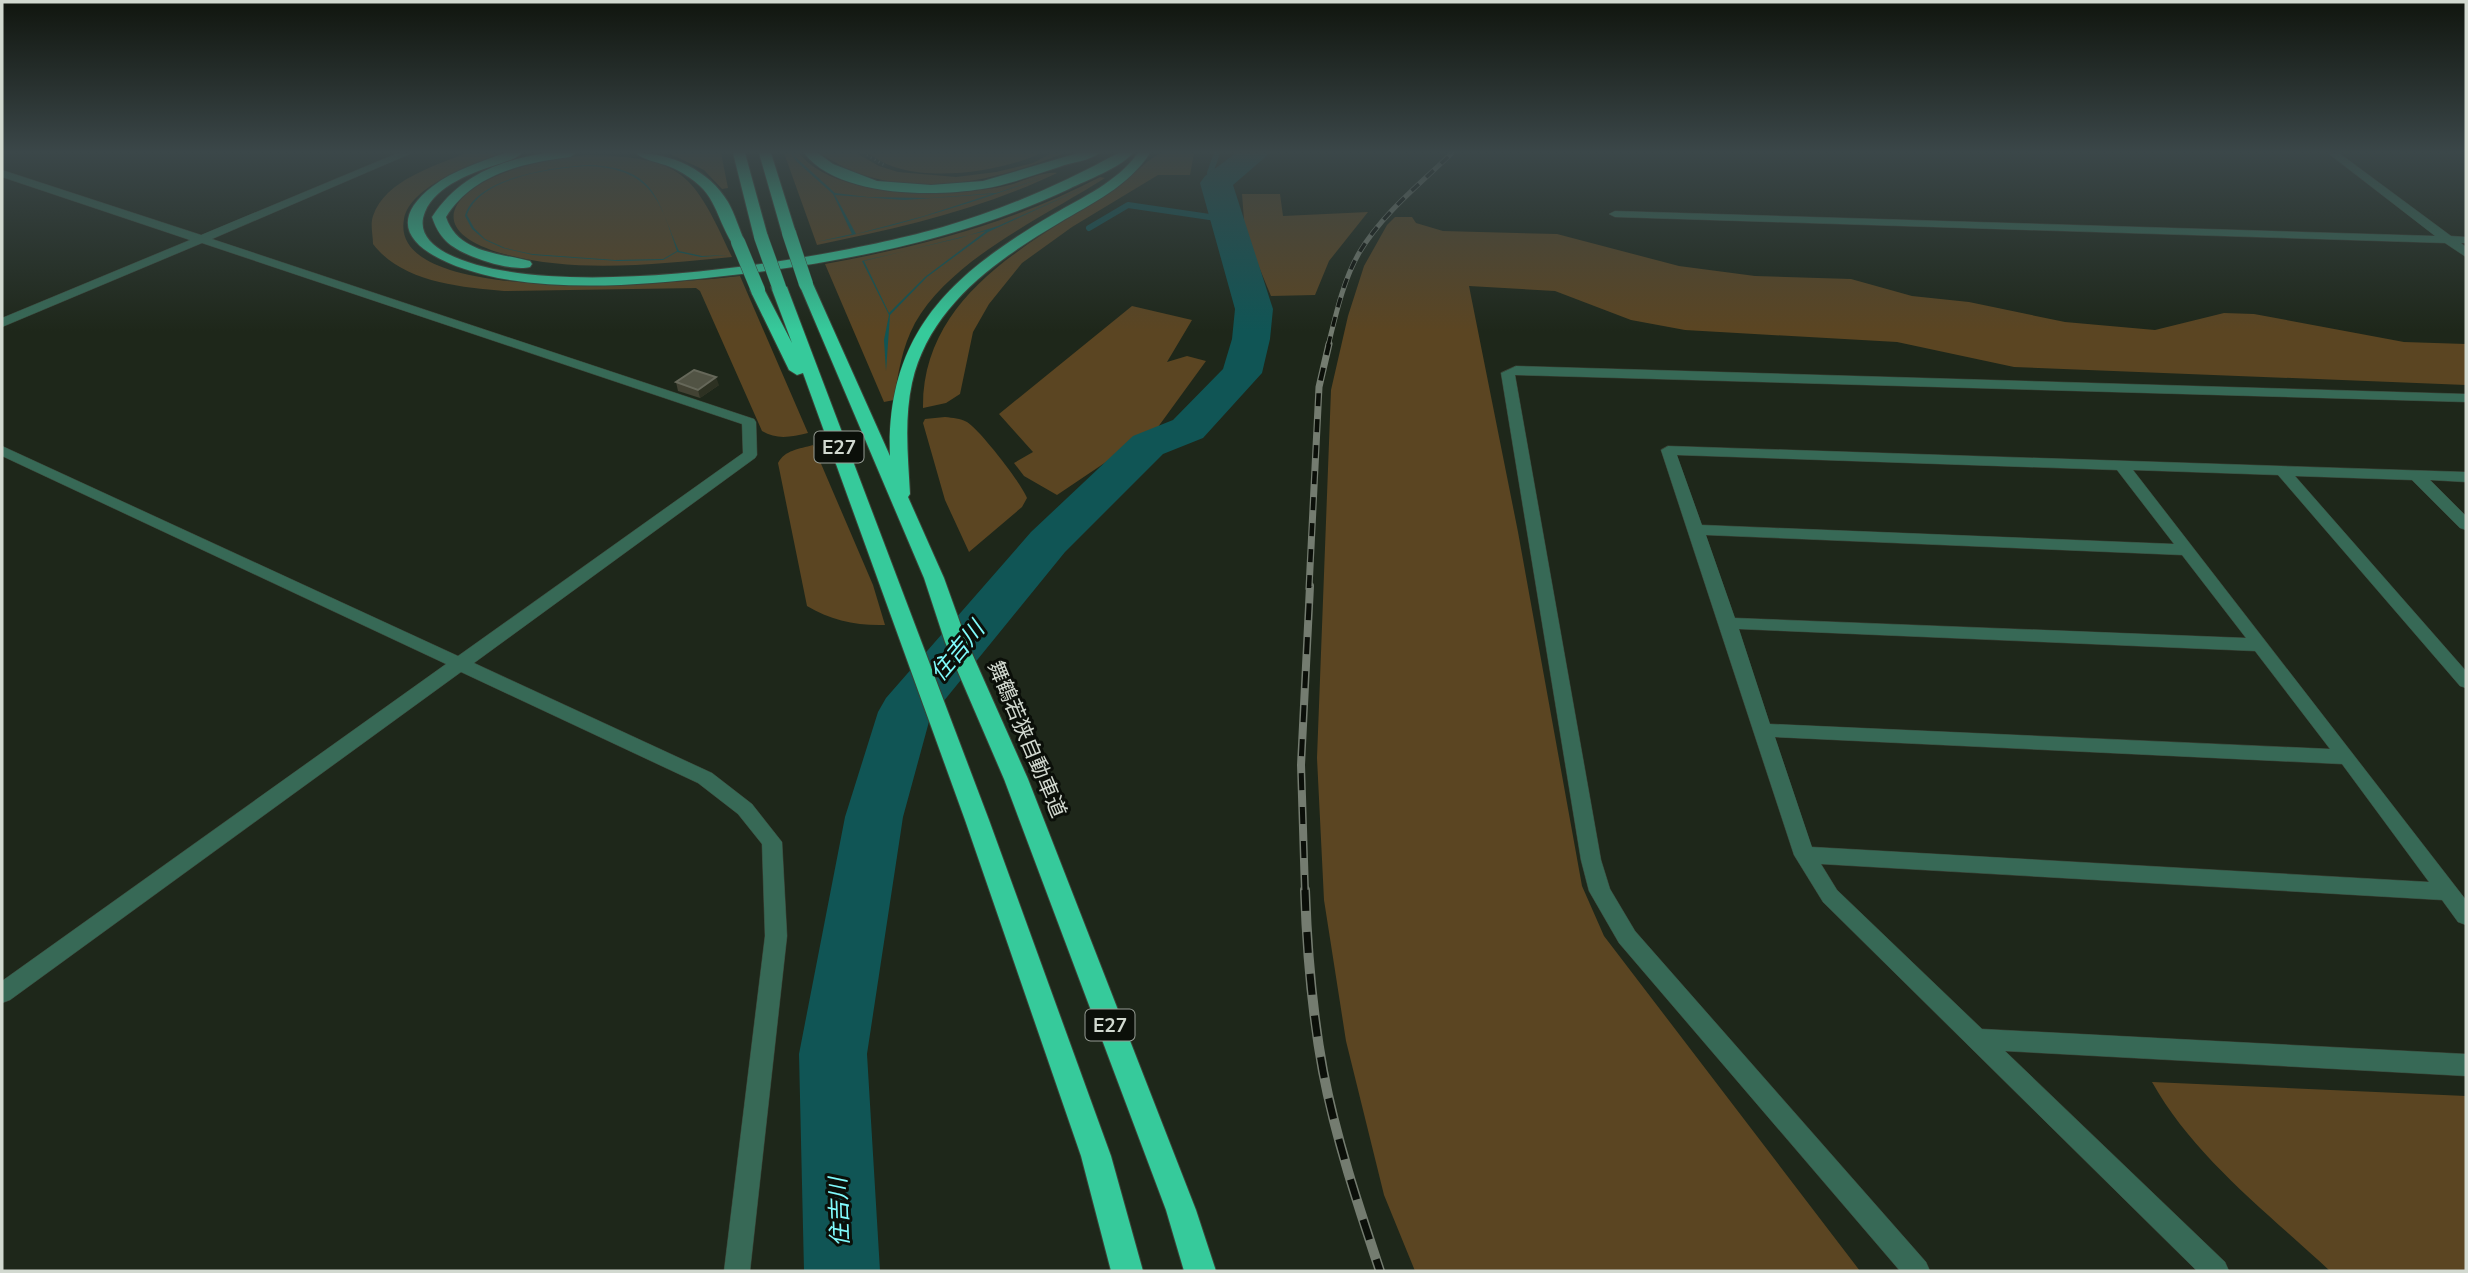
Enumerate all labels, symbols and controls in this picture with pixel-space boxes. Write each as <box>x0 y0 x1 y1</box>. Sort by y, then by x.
road number: E27 <box>814 432 864 462</box>
water label: 住吉川 <box>923 613 992 686</box>
street label: 舞鶴若狭自動車道 <box>983 656 1073 821</box>
road number: E27 <box>1086 1009 1134 1040</box>
water label: 住吉川 <box>823 1174 854 1247</box>

